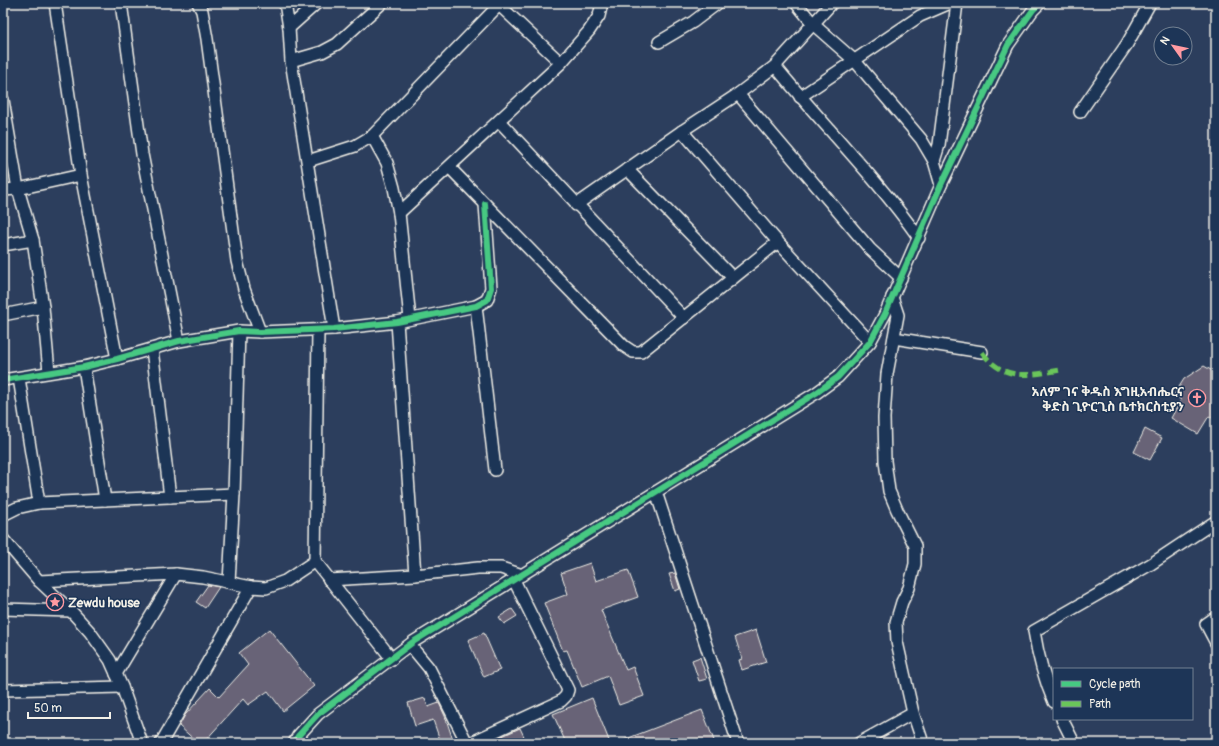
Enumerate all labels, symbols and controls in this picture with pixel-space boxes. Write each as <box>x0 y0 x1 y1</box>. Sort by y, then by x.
north arrow <box>1153 26 1193 66</box>
text: N <box>1158 34 1173 47</box>
place label: አለም ገና ቅዱስ እግዚአብሔርና ቅድስ ጊዮርጊስ ቤተክርስቲያን <box>1032 384 1185 415</box>
church icon: አለም ገና ቅዱስ እግዚአብሔርና ቅድስ ጊዮርጊስ ቤተክርስቲያን <box>1187 388 1207 408</box>
place icon: Zewdu house <box>45 592 65 612</box>
place label: Zewdu house <box>68 595 140 611</box>
legend <box>1053 668 1193 720</box>
text: Cycle path <box>1089 677 1141 692</box>
scale bar <box>28 694 110 720</box>
text: Path <box>1089 697 1111 712</box>
text: 50 m <box>34 701 62 716</box>

